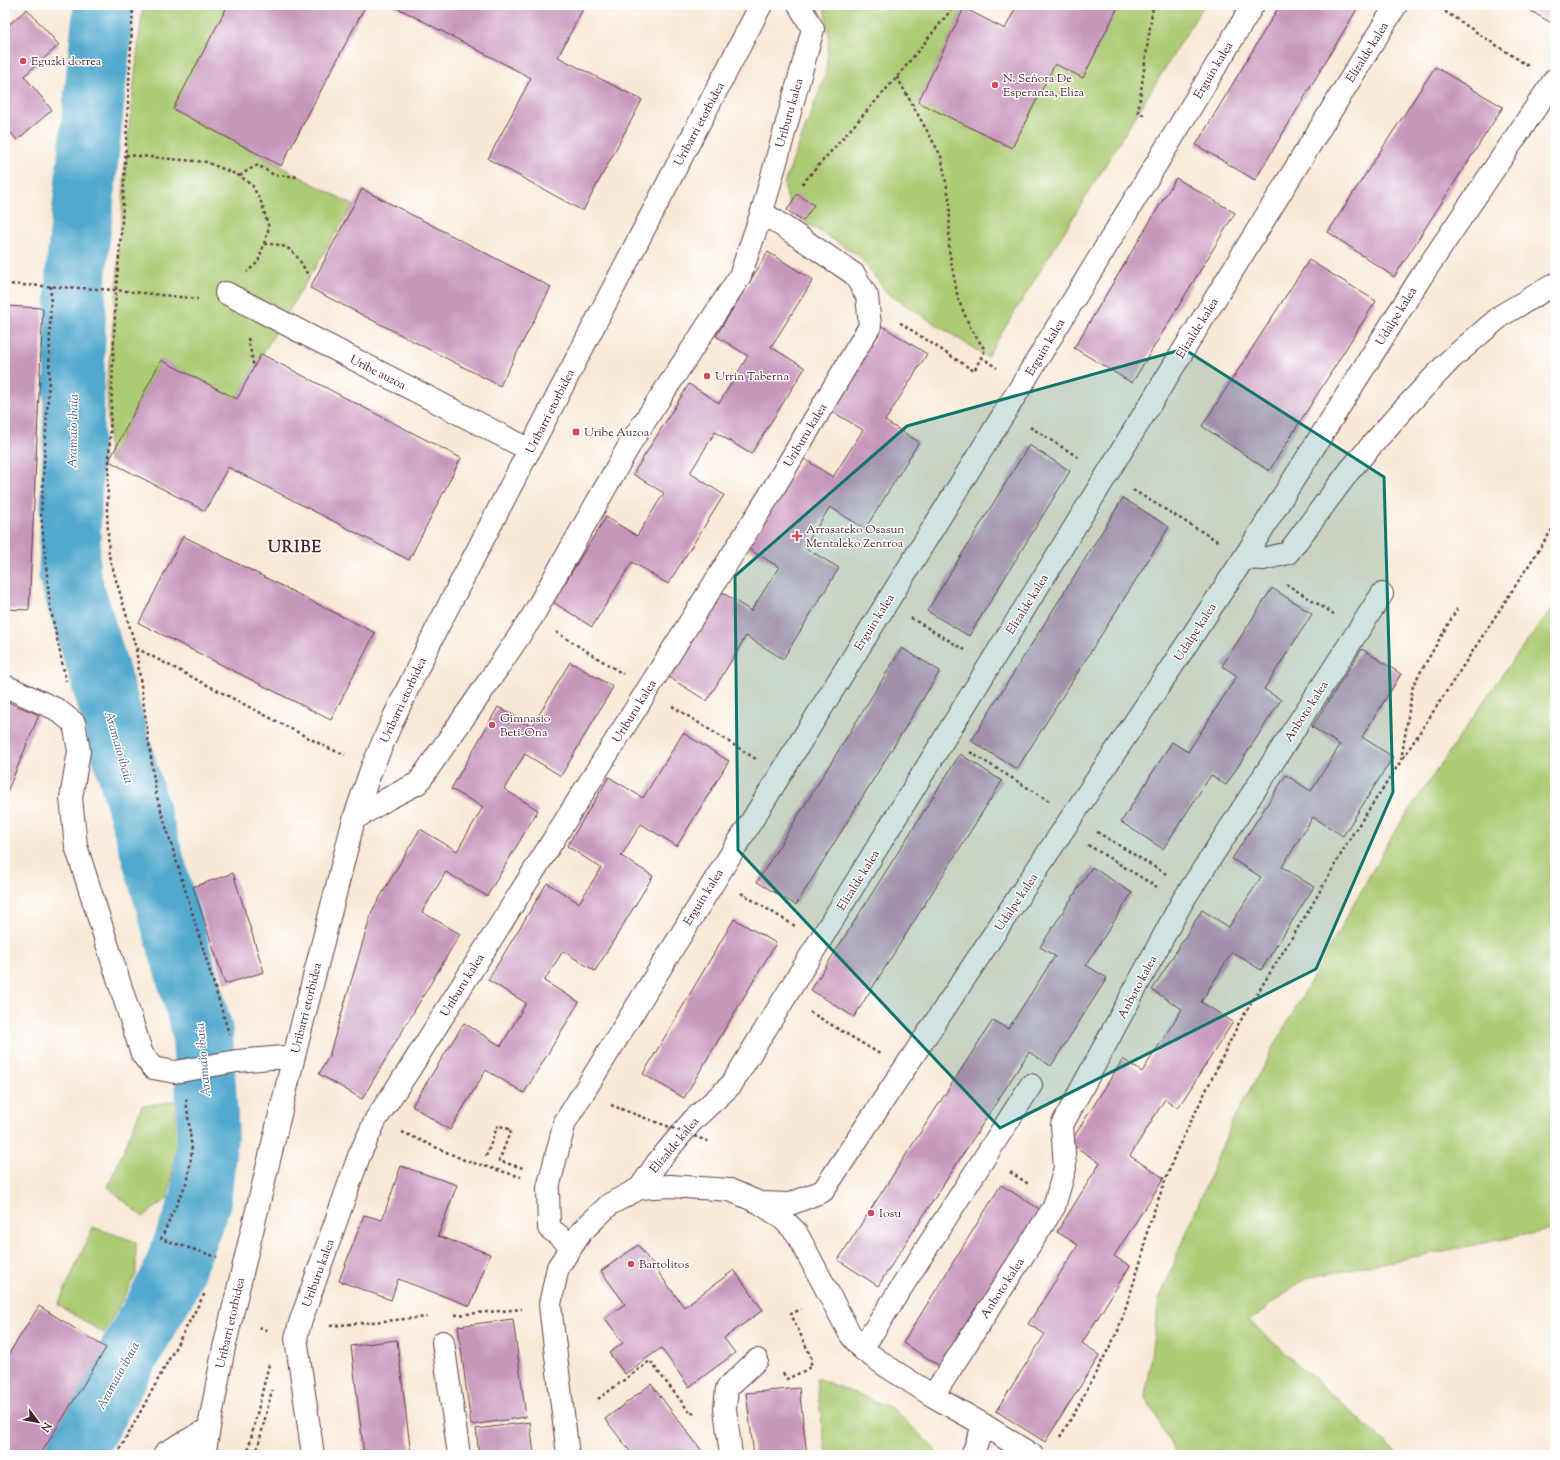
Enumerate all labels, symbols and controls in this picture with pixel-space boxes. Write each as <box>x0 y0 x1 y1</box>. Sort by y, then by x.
street label: Elizalde kalea <box>1342 18 1394 86</box>
street label: Erguin kalea <box>1190 38 1238 103</box>
place label: Eguzki dorrea <box>31 53 102 71</box>
marker: Eguzki dorrea <box>18 56 28 66</box>
place label: N. Señora De Esperanza, Eliza <box>1003 70 1085 102</box>
street label: Uriburu kalea <box>771 76 809 150</box>
street label: Uribarri etorbidea <box>670 79 730 170</box>
marker: N. Señora De Esperanza, Eliza <box>990 80 1000 90</box>
street label: Udalpe kalea <box>1372 283 1422 349</box>
street label: Elizalde kalea <box>1172 294 1224 362</box>
street label: Erguin kalea <box>1022 315 1070 380</box>
street label: Uribe auzoa <box>346 351 409 395</box>
street label: Uribarri etorbidea <box>522 366 580 457</box>
place label: Urrin Taberna <box>715 368 789 386</box>
marker: Urrin Taberna <box>702 371 712 381</box>
water label: Aramaio ibaia <box>64 393 84 469</box>
street label: Uriburu kalea <box>780 400 832 471</box>
place label: Uribe Auzoa <box>584 424 650 442</box>
marker: Uribe Auzoa <box>571 427 581 437</box>
place label: Arrasateko Osasun Mentaleko Zentroa <box>806 521 904 553</box>
marker: Arrasateko Osasun Mentaleko Zentroa <box>791 530 803 542</box>
district label: URIBE <box>268 537 322 560</box>
street label: Elizalde kalea <box>1002 570 1054 638</box>
street label: Erguin kalea <box>850 590 900 654</box>
street label: Udalpe kalea <box>1170 599 1222 665</box>
street label: Uribarri etorbidea <box>376 654 432 746</box>
street label: Uriburu kalea <box>608 676 662 747</box>
street label: Anboto kalea <box>1280 677 1334 746</box>
water label: Aramaio ibaia <box>99 709 137 786</box>
place label: Gimnasio Beti-Ona <box>500 710 551 742</box>
marker: Gimnasio Beti-Ona <box>487 720 497 730</box>
street label: Elizalde kalea <box>833 846 885 914</box>
street label: Erguin kalea <box>679 865 729 929</box>
street label: Udalpe kalea <box>991 870 1043 935</box>
street label: Uriburu kalea <box>436 950 490 1021</box>
street label: Anboto kalea <box>1114 952 1162 1022</box>
street label: Uribarri etorbidea <box>287 961 327 1055</box>
water label: Aramaio ibaia <box>192 1022 216 1098</box>
street label: Elizalde kalea <box>646 1113 704 1178</box>
place label: Iosu <box>879 1205 901 1223</box>
marker: Iosu <box>866 1208 876 1218</box>
street label: Uriburu kalea <box>298 1236 340 1310</box>
street label: Anboto kalea <box>976 1254 1030 1323</box>
place label: Bartolitos <box>639 1256 689 1274</box>
marker: Bartolitos <box>626 1259 636 1269</box>
street label: Uribarri etorbidea <box>212 1276 250 1370</box>
water label: Aramaio ibaia <box>93 1339 145 1413</box>
north arrow <box>18 1402 58 1442</box>
text: N <box>36 1418 55 1435</box>

